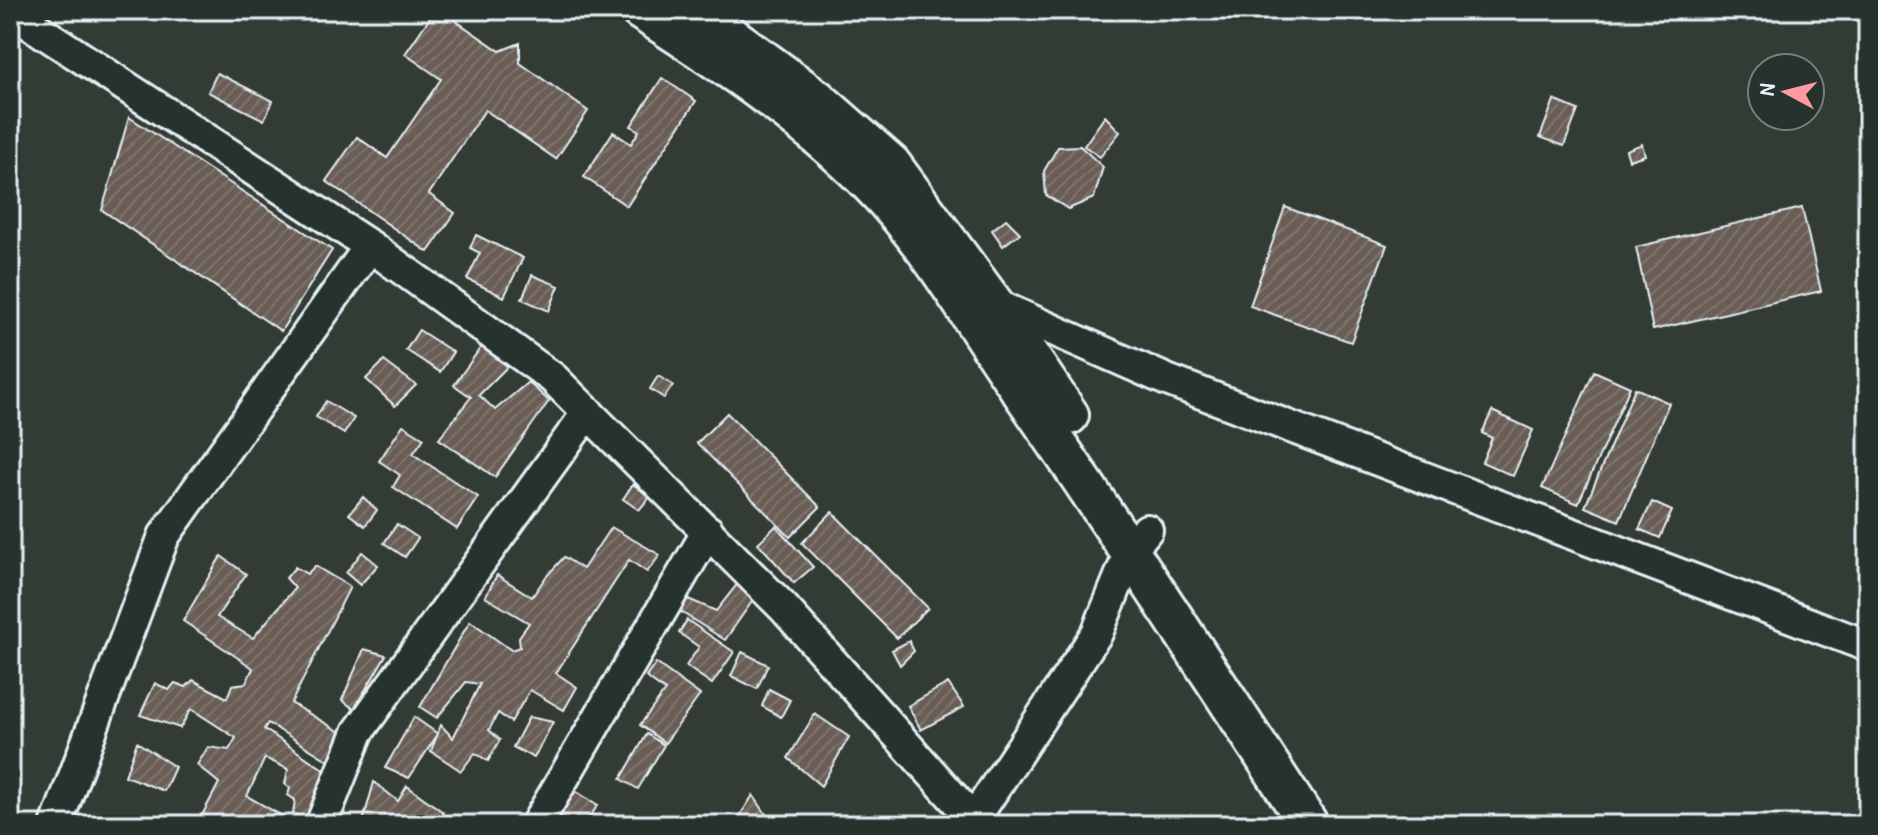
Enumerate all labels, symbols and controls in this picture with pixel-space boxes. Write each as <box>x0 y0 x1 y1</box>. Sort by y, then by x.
north arrow <box>1746 52 1826 132</box>
text: N <box>1751 82 1782 97</box>

